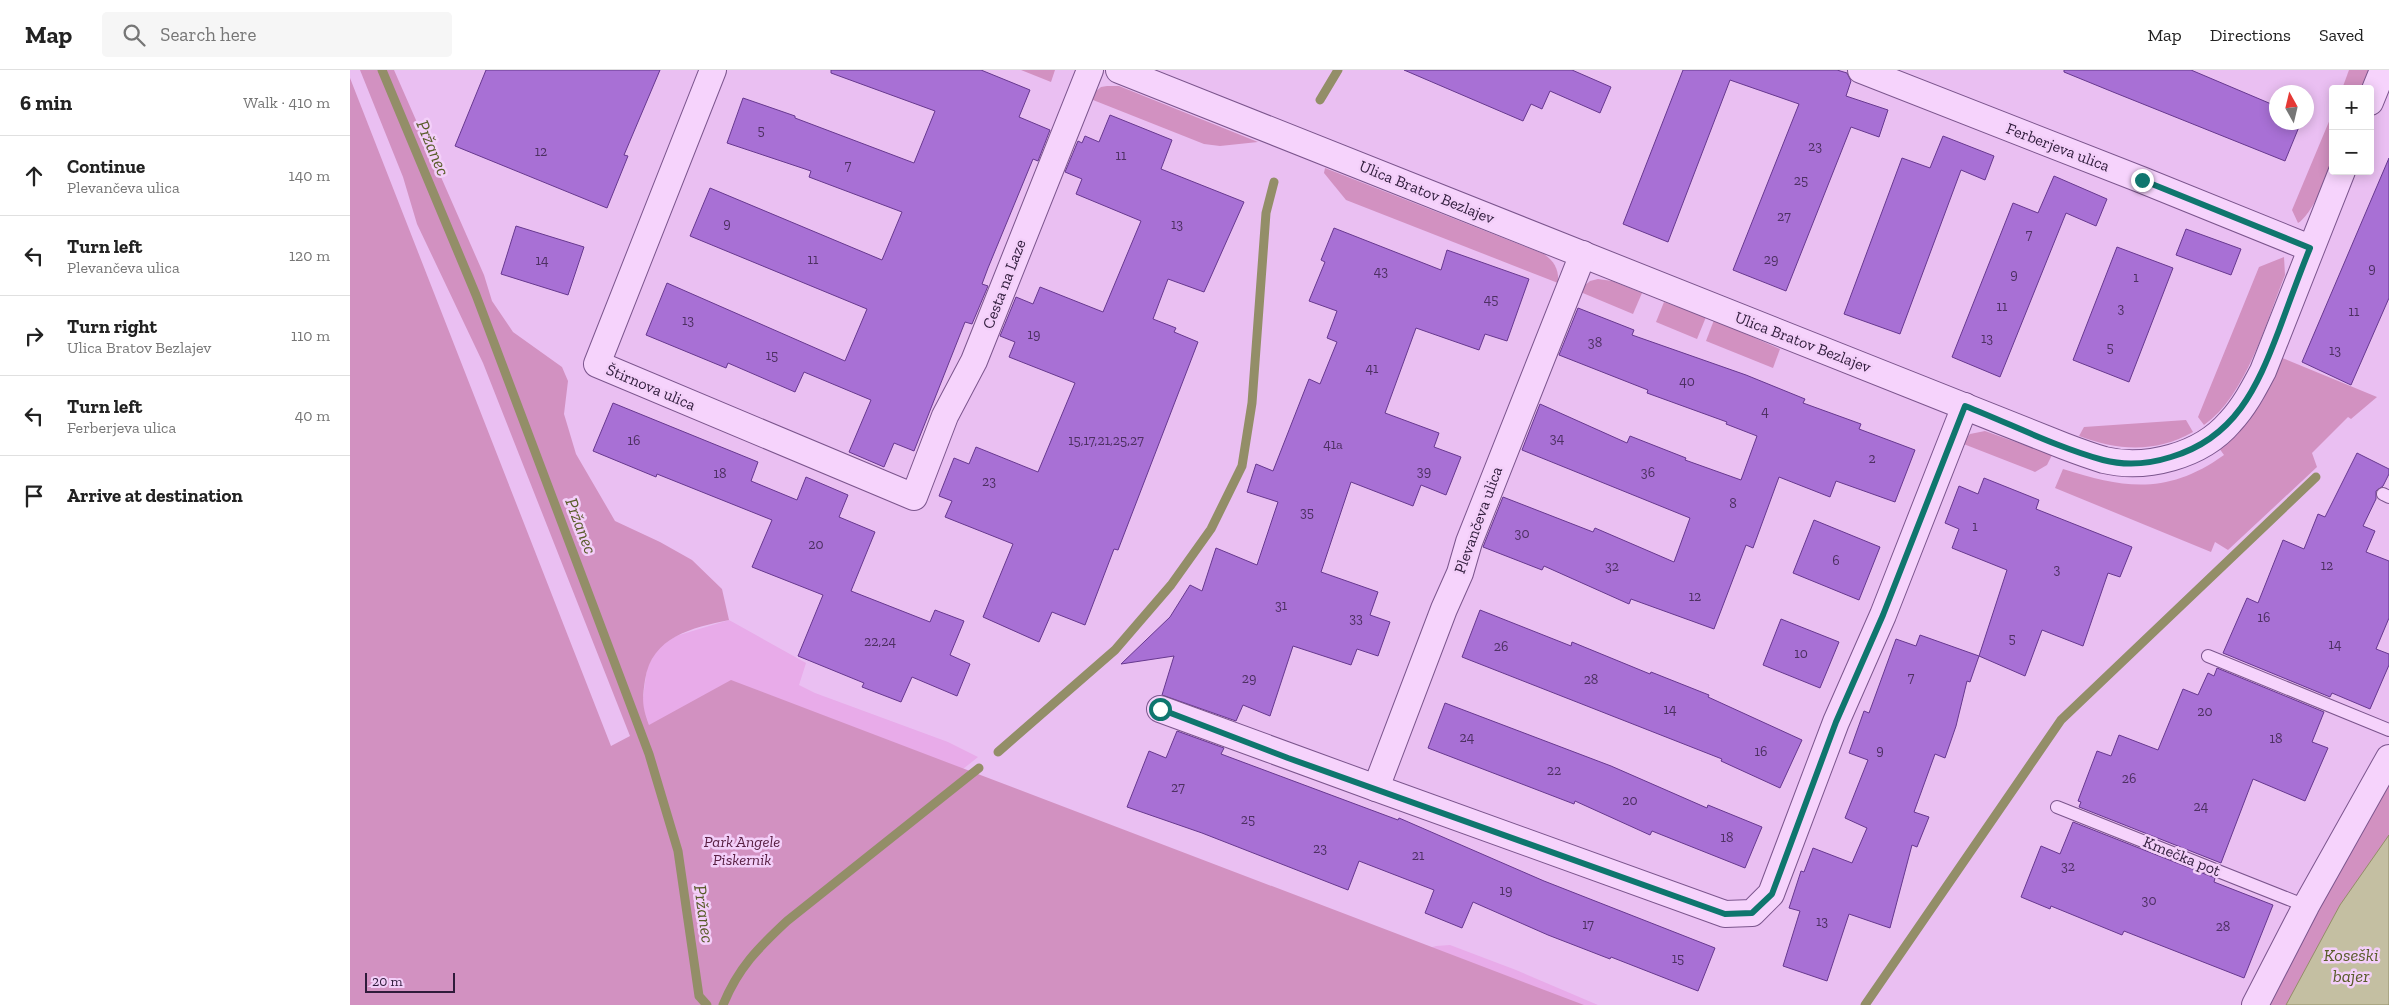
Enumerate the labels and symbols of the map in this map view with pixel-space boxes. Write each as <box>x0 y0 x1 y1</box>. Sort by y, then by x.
north arrow <box>2269 85 2314 130</box>
water label: Pržanec <box>411 117 455 179</box>
street label: Ferberjeva ulica <box>2004 119 2113 176</box>
house number: 5 <box>757 122 765 139</box>
house number: 23 <box>1808 138 1822 155</box>
house number: 12 <box>535 143 547 160</box>
house number: 11 <box>1116 147 1127 164</box>
street label: Ulica Bratov Bezlajev <box>1357 156 1497 228</box>
house number: 7 <box>845 157 852 174</box>
route end <box>2131 169 2154 192</box>
house number: 25 <box>1794 172 1808 189</box>
house number: 27 <box>1777 208 1791 225</box>
house number: 9 <box>723 215 731 232</box>
house number: 13 <box>1171 216 1183 233</box>
house number: 7 <box>2026 226 2033 243</box>
street label: Cesta na Laze <box>978 237 1030 331</box>
house number: 11 <box>808 251 819 268</box>
house number: 29 <box>1764 251 1778 268</box>
house number: 14 <box>536 252 549 269</box>
house number: 9 <box>2368 260 2376 277</box>
house number: 43 <box>1374 263 1388 280</box>
house number: 9 <box>2010 266 2018 283</box>
house number: 1 <box>2133 269 2139 286</box>
house number: 45 <box>1484 291 1498 308</box>
house number: 11 <box>1997 298 2008 315</box>
house number: 3 <box>2118 300 2125 317</box>
house number: 11 <box>2349 303 2360 320</box>
street label: Ulica Bratov Bezlajev <box>1732 307 1874 377</box>
house number: 13 <box>682 312 694 329</box>
house number: 19 <box>1028 326 1040 343</box>
house number: 13 <box>1981 330 1993 347</box>
house number: 38 <box>1588 334 1602 351</box>
house number: 5 <box>2106 339 2114 356</box>
house number: 13 <box>2329 342 2341 359</box>
house number: 15 <box>766 347 778 364</box>
street label: Štirnova ulica <box>604 360 699 414</box>
house number: 41 <box>1366 360 1379 377</box>
house number: 40 <box>1679 373 1695 390</box>
house number: 4 <box>1761 403 1769 420</box>
house number: 34 <box>1550 430 1565 447</box>
house number: 16 <box>628 432 640 449</box>
house number: 15,17,21,25,27 <box>1068 432 1144 449</box>
house number: 41a <box>1323 436 1343 453</box>
house number: 2 <box>1868 450 1876 467</box>
house number: 39 <box>1417 463 1431 480</box>
street label: Plevančeva ulica <box>1450 464 1506 576</box>
house number: 36 <box>1641 464 1655 481</box>
house number: 18 <box>714 465 726 482</box>
house number: 23 <box>982 473 996 490</box>
water label: Pržanec <box>560 495 602 557</box>
house number: 8 <box>1729 495 1737 512</box>
house number: 35 <box>1300 504 1314 521</box>
house number: 1 <box>1972 518 1978 535</box>
house number: 30 <box>1515 525 1529 542</box>
house number: 20 <box>808 536 824 553</box>
house number: 6 <box>1832 552 1840 569</box>
house number: 12 <box>2321 557 2333 574</box>
house number: 32 <box>1605 558 1619 575</box>
house number: 3 <box>2054 561 2061 578</box>
house number: 12 <box>1689 588 1701 605</box>
house number: 31 <box>1275 597 1288 614</box>
house number: 16 <box>2258 609 2270 626</box>
house number: 33 <box>1349 610 1363 627</box>
house number: 5 <box>2008 630 2016 647</box>
house number: 22,24 <box>864 633 896 650</box>
house number: 14 <box>2329 636 2342 653</box>
house number: 26 <box>1494 638 1508 655</box>
house number: 10 <box>1794 645 1808 662</box>
house number: 7 <box>1908 669 1915 686</box>
house number: 29 <box>1242 670 1256 687</box>
house number: 28 <box>1584 671 1598 688</box>
route start <box>1149 698 1172 721</box>
house number: 14 <box>1664 701 1677 718</box>
house number: 20 <box>2197 703 2213 720</box>
house number: 24 <box>1460 729 1475 746</box>
house number: 18 <box>2270 730 2282 747</box>
house number: 9 <box>1876 742 1884 759</box>
house number: 16 <box>1755 743 1767 760</box>
house number: 22 <box>1547 762 1561 779</box>
house number: 26 <box>2122 770 2136 787</box>
house number: 27 <box>1171 779 1185 796</box>
house number: 20 <box>1622 792 1638 809</box>
house number: 24 <box>2194 798 2209 815</box>
house number: 25 <box>1241 811 1255 828</box>
house number: 18 <box>1721 829 1733 846</box>
park label: Park Angele Piskernik <box>704 832 780 869</box>
street label: Kmečka pot <box>2141 832 2223 880</box>
house number: 23 <box>1313 840 1327 857</box>
house number: 21 <box>1412 847 1425 864</box>
house number: 32 <box>2061 858 2075 875</box>
house number: 19 <box>1500 882 1512 899</box>
water label: Pržanec <box>689 883 719 945</box>
house number: 30 <box>2142 892 2156 909</box>
house number: 13 <box>1816 913 1828 930</box>
house number: 17 <box>1582 916 1594 933</box>
house number: 28 <box>2216 918 2230 935</box>
water label: Koseški bajer <box>2323 944 2379 987</box>
house number: 15 <box>1672 950 1684 967</box>
scale bar <box>365 970 455 993</box>

